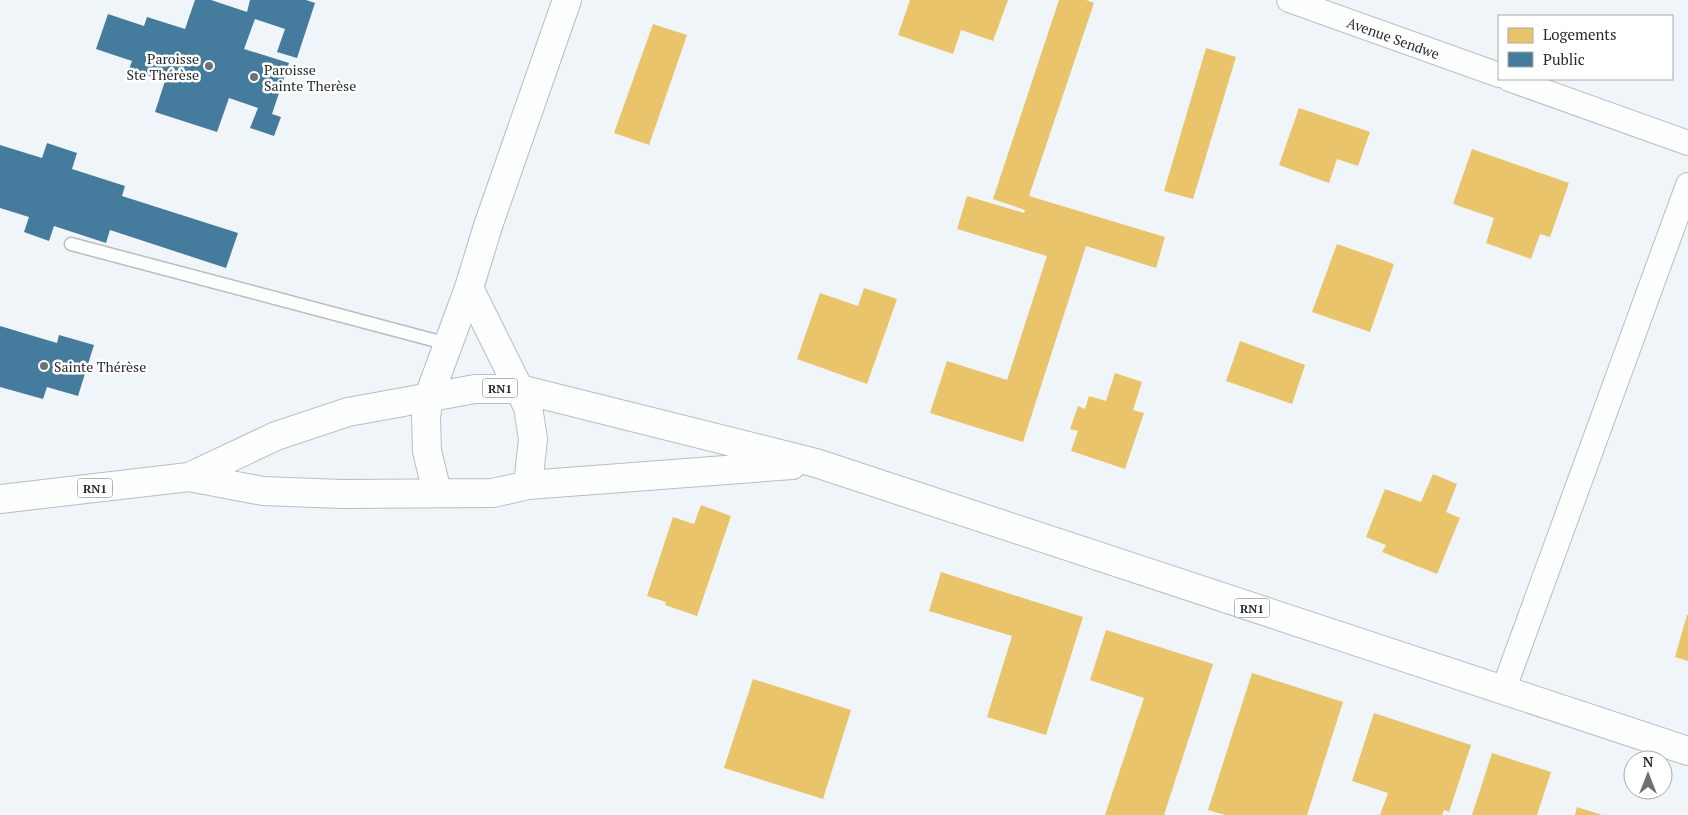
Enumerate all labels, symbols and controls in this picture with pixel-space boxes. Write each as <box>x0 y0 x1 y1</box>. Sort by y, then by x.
street label: Avenue Sendwe <box>1345 12 1442 63</box>
legend <box>1498 15 1673 80</box>
text: Logements <box>1543 24 1616 44</box>
place label: Paroisse Ste Thérèse <box>126 49 199 84</box>
text: Public <box>1543 49 1585 69</box>
marker: Paroisse Ste Thérèse <box>203 60 215 72</box>
place label: Paroisse Sainte Therèse <box>264 60 356 95</box>
marker: Paroisse Sainte Therèse <box>248 71 260 83</box>
place label: Sainte Thérèse <box>54 357 146 376</box>
marker: Sainte Thérèse <box>38 360 50 372</box>
road number: RN1 <box>482 378 518 398</box>
road number: RN1 <box>78 478 112 498</box>
road number: RN1 <box>1234 598 1270 618</box>
north arrow <box>1623 750 1673 800</box>
text: N <box>1643 752 1654 771</box>

